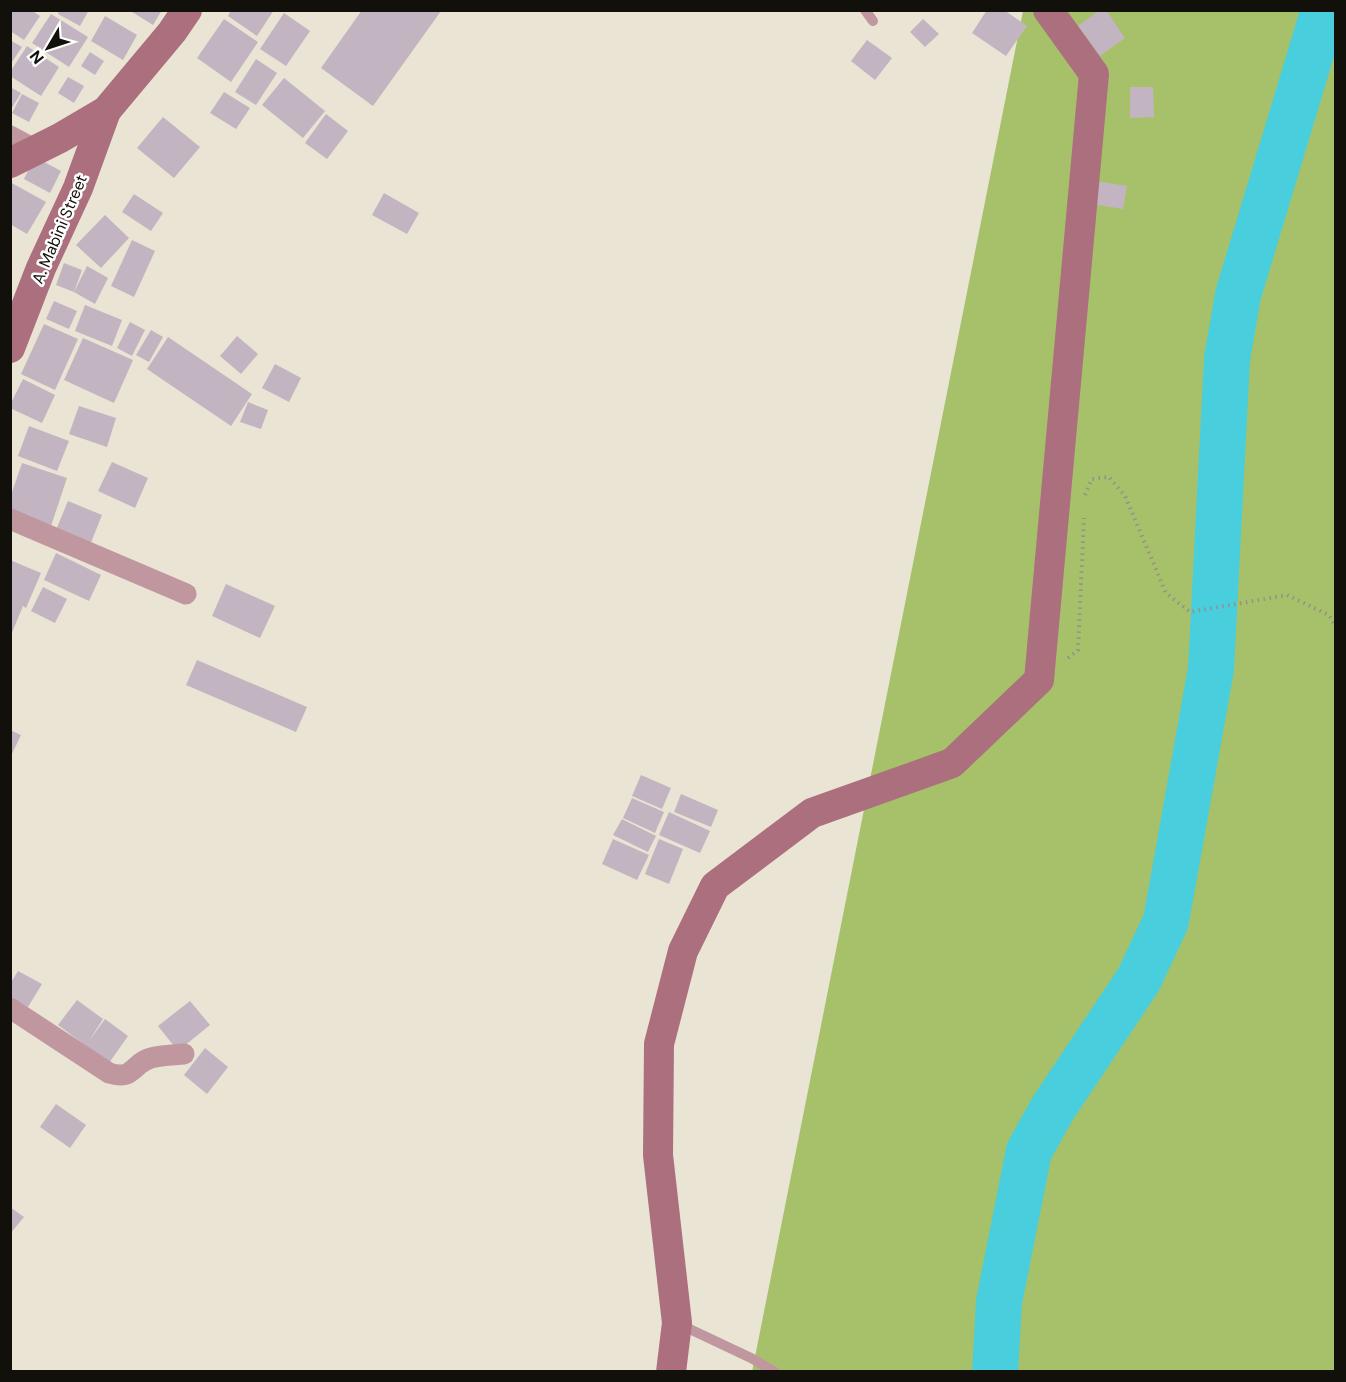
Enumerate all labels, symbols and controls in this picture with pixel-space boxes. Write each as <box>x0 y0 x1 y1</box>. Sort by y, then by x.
north arrow <box>18 18 78 78</box>
text: N <box>25 46 49 68</box>
street label: A. Mabini Street <box>27 171 92 287</box>

